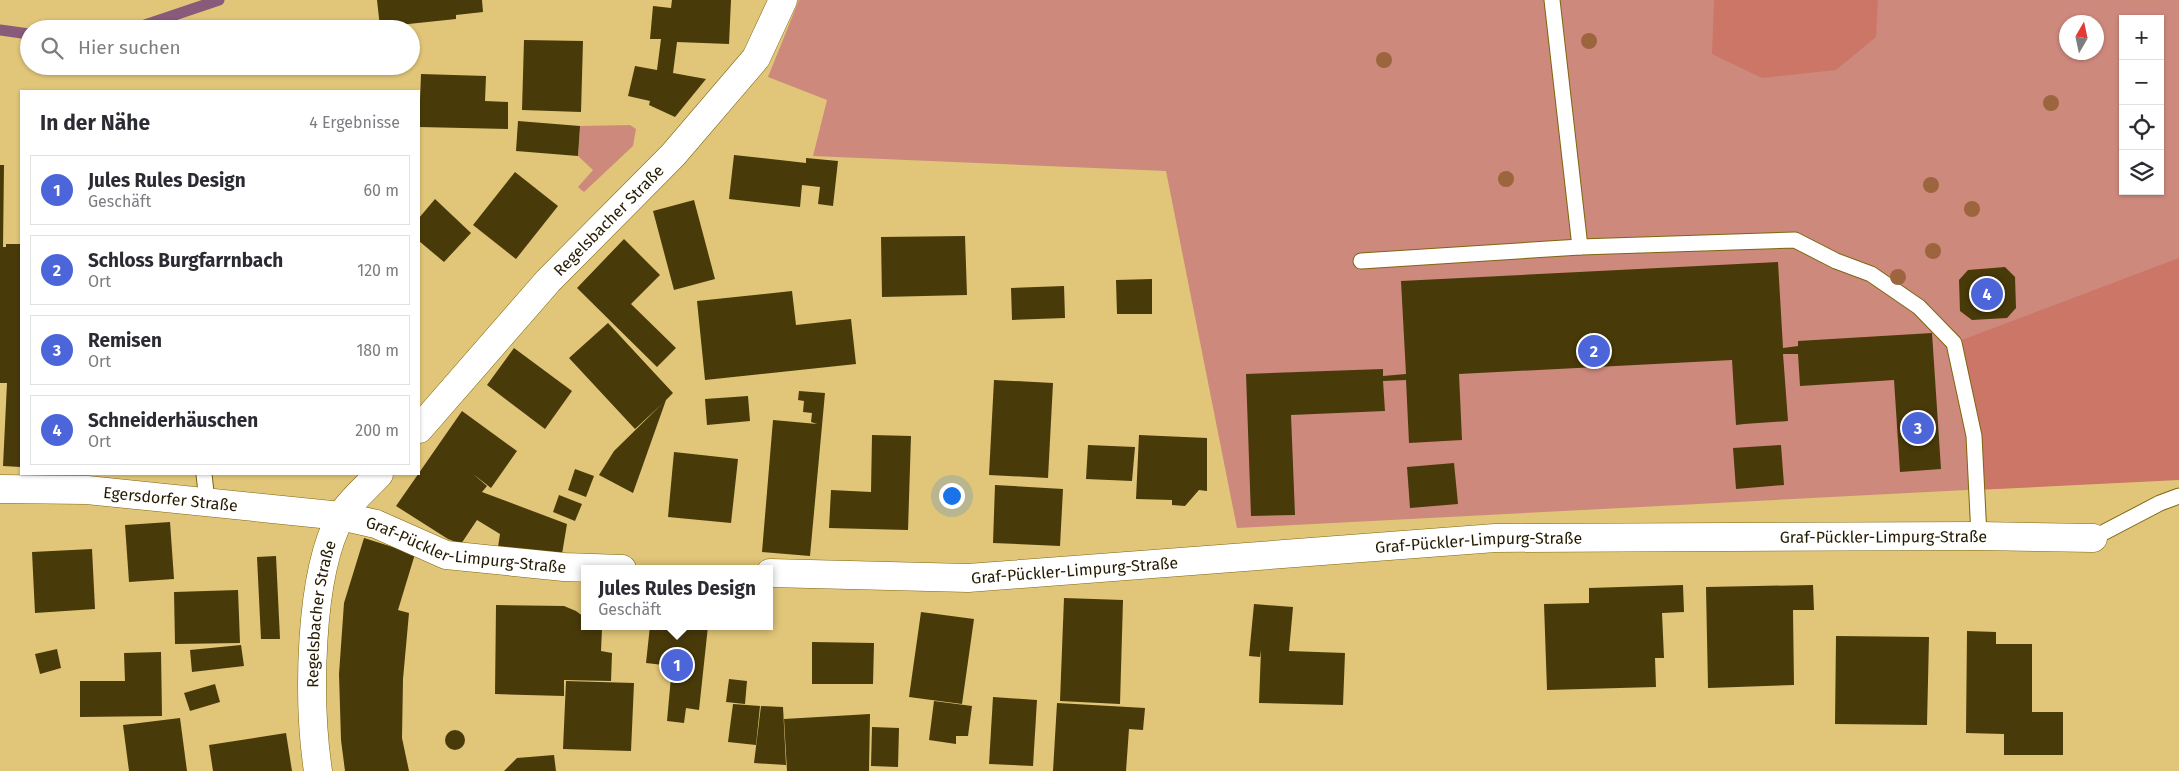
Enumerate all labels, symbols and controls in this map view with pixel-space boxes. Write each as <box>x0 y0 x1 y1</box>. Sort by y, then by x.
north arrow <box>2059 15 2104 60</box>
map controls <box>2119 15 2164 195</box>
button: + <box>2119 15 2164 60</box>
search box <box>20 20 420 75</box>
icon: search <box>38 34 66 62</box>
text: Hier suchen <box>78 36 181 59</box>
button: − <box>2119 60 2164 105</box>
button: locate <box>2119 105 2164 150</box>
text: In der Nähe <box>40 110 150 136</box>
text: 4 Ergebnisse <box>309 113 400 132</box>
button: layers <box>2119 150 2164 195</box>
street label: Regelsbacher Straße <box>549 161 667 280</box>
text: Jules Rules Design <box>88 169 246 192</box>
text: 1 <box>53 181 61 200</box>
text: 60 m <box>364 181 399 200</box>
text: Geschäft <box>88 192 151 211</box>
text: Schloss Burgfarrnbach <box>88 249 283 272</box>
text: 2 <box>53 261 61 280</box>
text: 120 m <box>357 261 399 280</box>
text: Ort <box>88 272 111 291</box>
pin: 4 <box>1971 275 2003 313</box>
text: Remisen <box>88 329 162 352</box>
pin: 2 <box>1578 332 1610 370</box>
text: 3 <box>53 341 61 360</box>
text: 180 m <box>356 341 399 360</box>
text: Ort <box>88 352 111 371</box>
text: Schneiderhäuschen <box>88 409 258 432</box>
pin: 3 <box>1902 409 1934 447</box>
text: 4 <box>52 421 62 440</box>
text: 200 m <box>355 421 399 440</box>
text: Ort <box>88 432 111 451</box>
street label: Egersdorfer Straße <box>102 482 239 515</box>
your location <box>939 483 965 509</box>
street label: Graf-Pückler-Limpurg-Straße <box>364 513 567 577</box>
street label: Graf-Pückler-Limpurg-Straße <box>1780 526 1987 546</box>
street label: Graf-Pückler-Limpurg-Straße <box>1374 528 1582 557</box>
street label: Regelsbacher Straße <box>303 538 339 688</box>
street label: Graf-Pückler-Limpurg-Straße <box>970 553 1179 587</box>
popup <box>581 565 773 630</box>
text: Jules Rules Design <box>598 577 756 600</box>
text: Geschäft <box>598 600 661 619</box>
pin: 1 <box>661 646 693 684</box>

